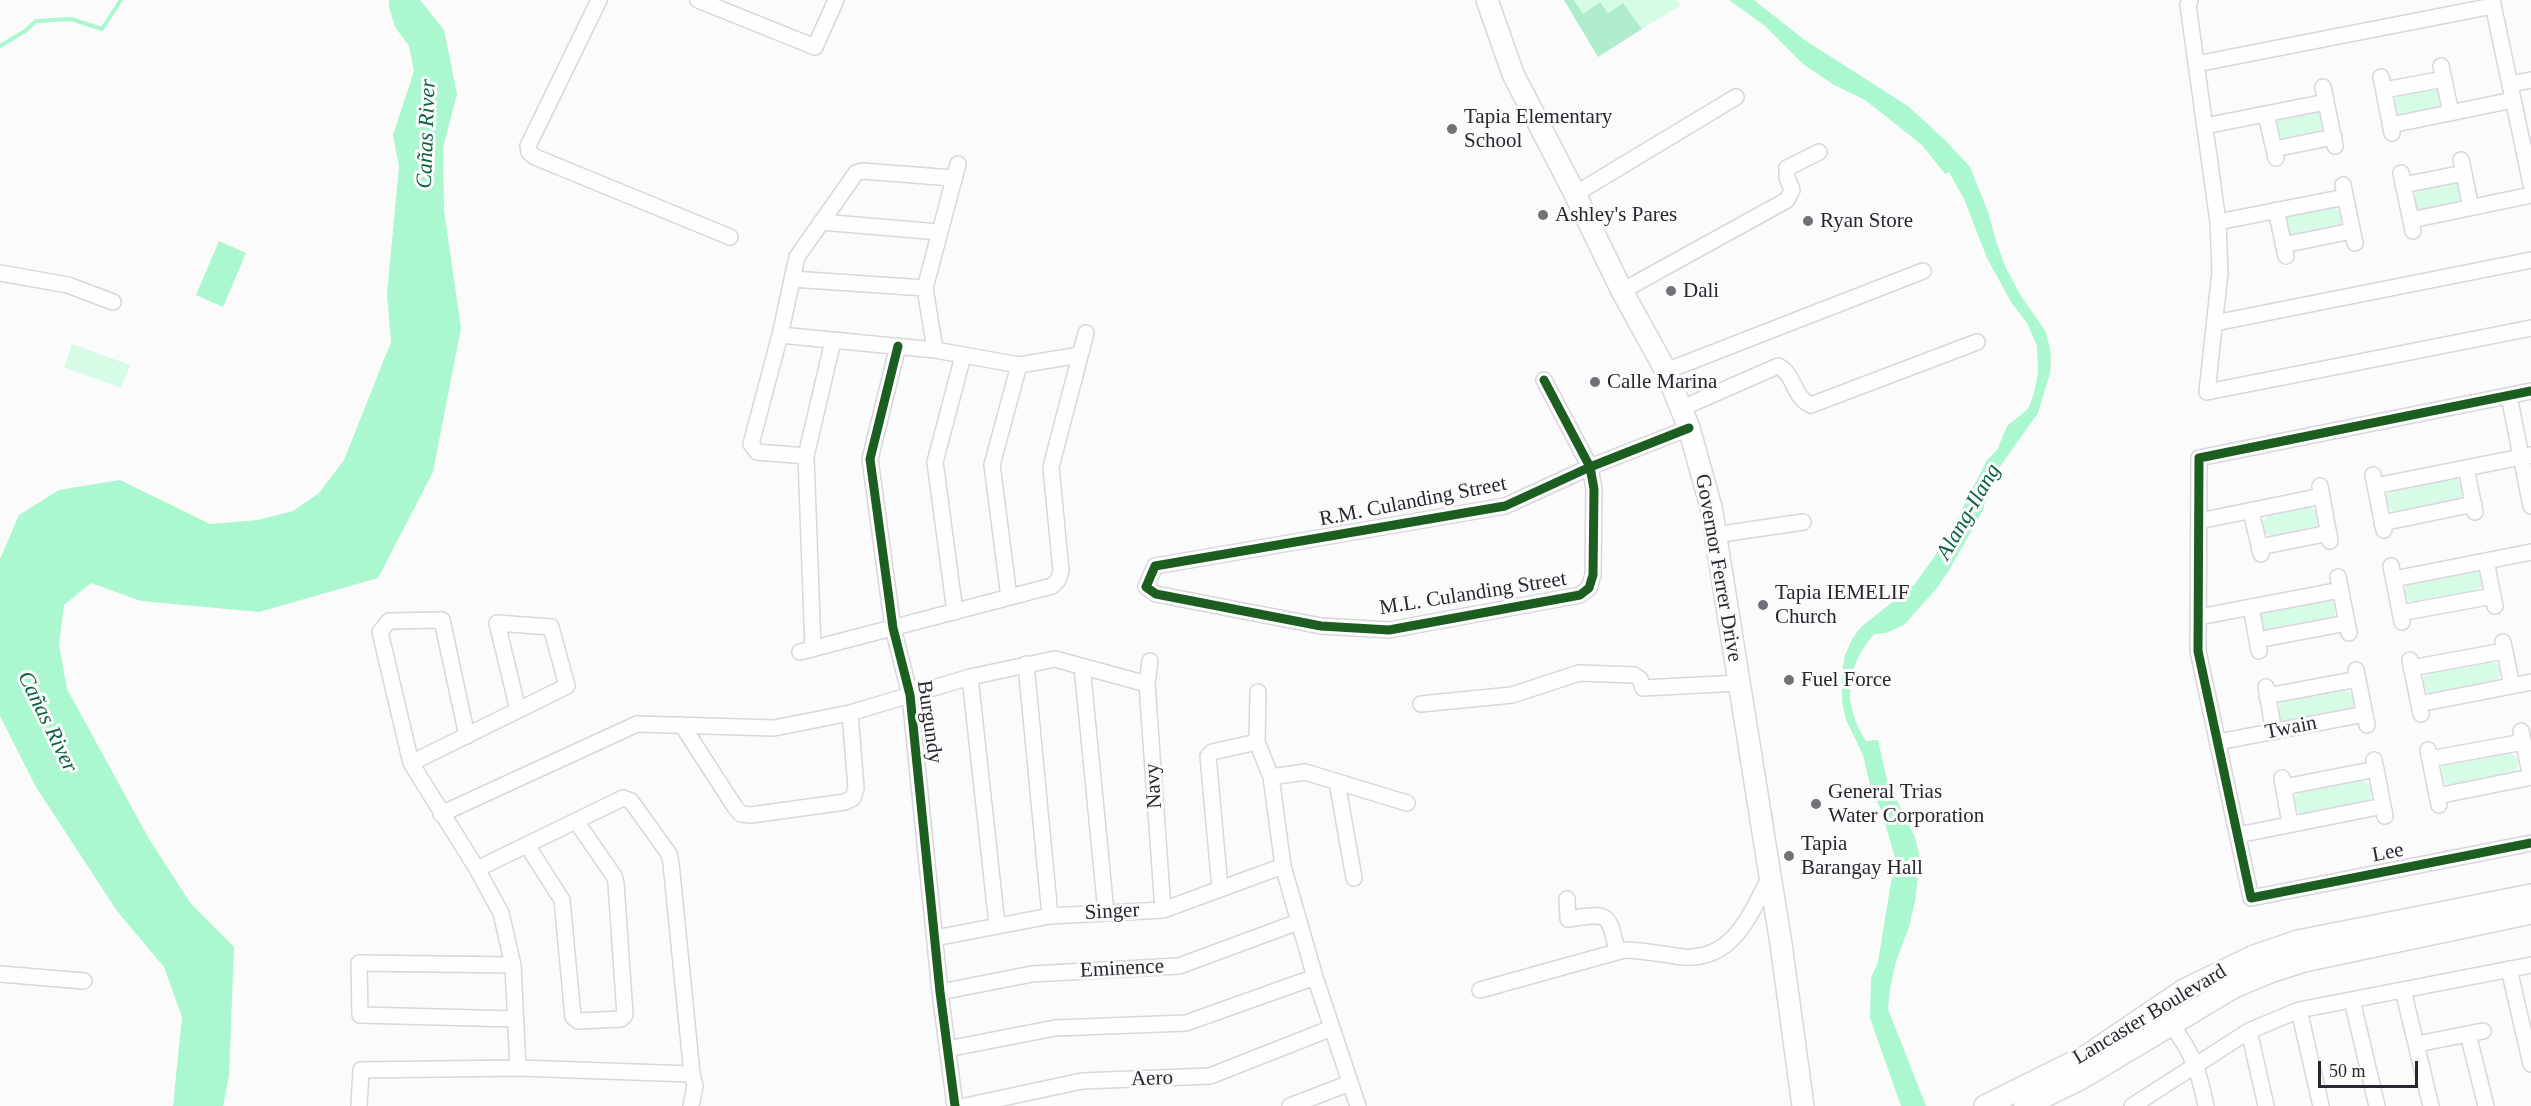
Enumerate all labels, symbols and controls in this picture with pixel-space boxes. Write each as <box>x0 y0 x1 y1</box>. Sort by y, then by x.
water label: Cañas River <box>412 79 442 189</box>
place label: Tapia Elementary School <box>1464 104 1612 154</box>
marker: Tapia Elementary School <box>1445 122 1459 136</box>
place label: Ashley's Pares <box>1555 202 1677 228</box>
marker: Ashley's Pares <box>1536 208 1550 222</box>
place label: Ryan Store <box>1820 208 1913 234</box>
marker: Ryan Store <box>1801 214 1815 228</box>
place label: Dali <box>1683 278 1719 304</box>
marker: Dali <box>1664 284 1678 298</box>
place label: Calle Marina <box>1607 369 1717 395</box>
marker: Calle Marina <box>1588 375 1602 389</box>
water label: Alang-Ilang <box>1931 459 2007 565</box>
street label: R.M. Culanding Street <box>1317 471 1509 533</box>
street label: Governor Ferrer Drive <box>1689 472 1747 664</box>
street label: M.L. Culanding Street <box>1378 567 1568 621</box>
place label: Tapia IEMELIF Church <box>1775 580 1909 630</box>
marker: Tapia IEMELIF Church <box>1756 598 1770 612</box>
water label: Cañas River <box>11 667 83 777</box>
place label: Fuel Force <box>1801 667 1891 693</box>
marker: Fuel Force <box>1782 673 1796 687</box>
street label: Burgundy <box>911 679 947 765</box>
street label: Twain <box>2263 711 2319 745</box>
street label: Navy <box>1140 762 1168 810</box>
place label: General Trias Water Corporation <box>1828 779 1984 829</box>
marker: General Trias Water Corporation <box>1809 797 1823 811</box>
place label: Tapia Barangay Hall <box>1801 831 1923 881</box>
street label: Lee <box>2370 838 2406 868</box>
marker: Tapia Barangay Hall <box>1782 849 1796 863</box>
street label: Singer <box>1084 898 1140 926</box>
street label: Eminence <box>1079 954 1165 984</box>
street label: Lancaster Boulevard <box>2069 959 2231 1071</box>
scale bar <box>2321 1049 2422 1087</box>
text: 50 m <box>2329 1061 2366 1081</box>
street label: Aero <box>1131 1066 1173 1092</box>

